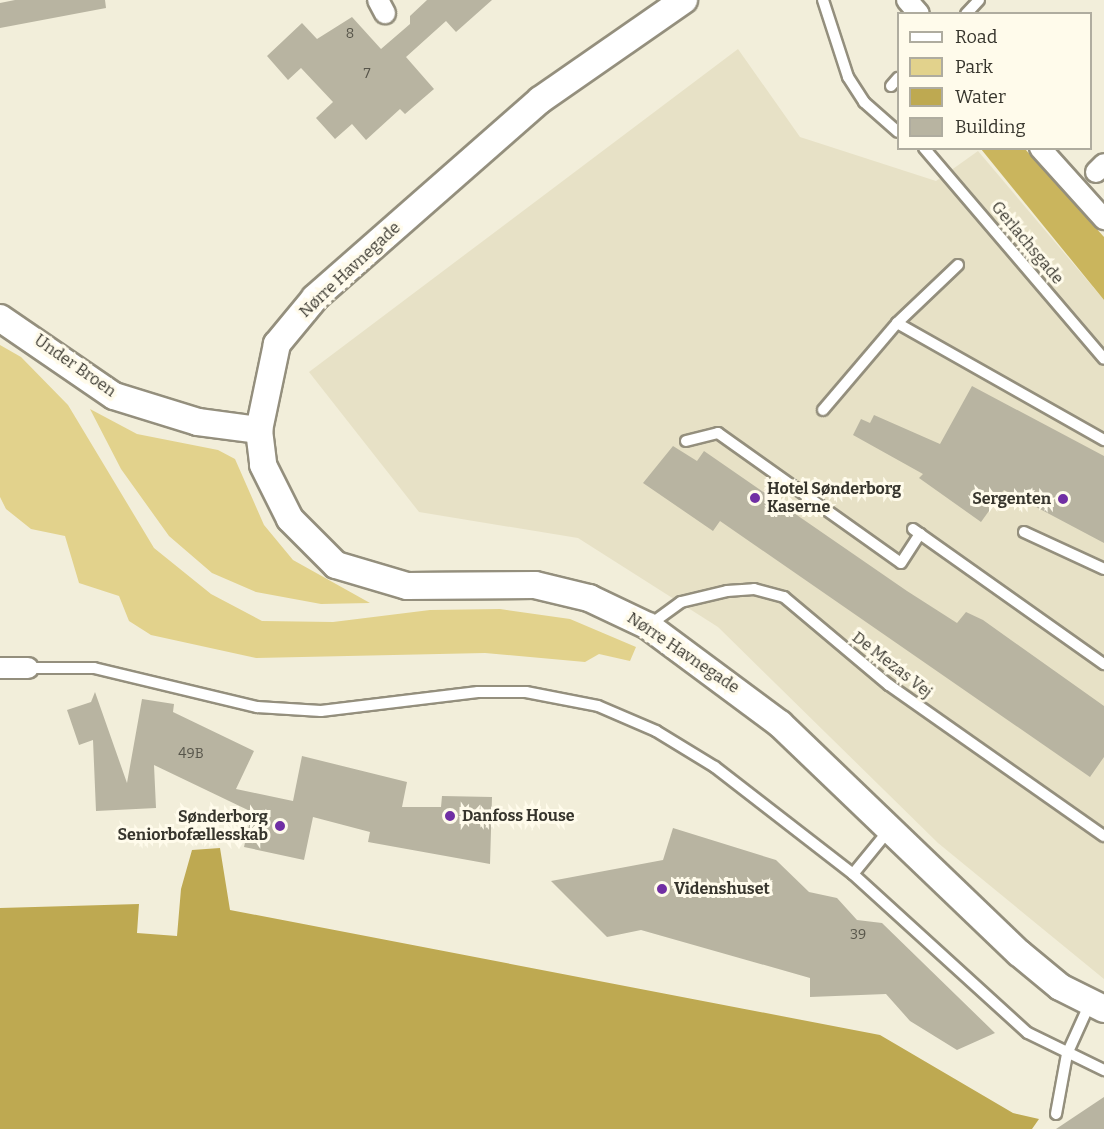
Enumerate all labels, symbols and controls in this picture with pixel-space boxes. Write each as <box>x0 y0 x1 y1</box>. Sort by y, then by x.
legend <box>897 12 1092 150</box>
house number: 8 <box>346 26 354 42</box>
text: Road <box>955 26 997 48</box>
text: Park <box>955 56 993 78</box>
house number: 7 <box>363 66 371 82</box>
text: Water <box>955 86 1006 108</box>
text: Building <box>955 116 1026 138</box>
street label: Gerlachsgade <box>987 198 1067 288</box>
street label: Nørre Havnegade <box>296 218 404 322</box>
street label: Under Broen <box>30 331 120 401</box>
place label: Hotel Sønderborg Kaserne <box>767 479 901 517</box>
place label: Sergenten <box>972 489 1051 509</box>
marker: Hotel Sønderborg Kaserne <box>748 491 762 505</box>
marker: Sergenten <box>1056 492 1070 506</box>
street label: Nørre Havnegade <box>623 608 743 698</box>
street label: De Mezas Vej <box>848 628 936 702</box>
house number: 49B <box>178 746 204 762</box>
place label: Danfoss House <box>462 806 575 826</box>
place label: Sønderborg Seniorbofællesskab <box>118 807 268 845</box>
marker: Danfoss House <box>443 809 457 823</box>
marker: Sønderborg Seniorbofællesskab <box>273 819 287 833</box>
place label: Videnshuset <box>674 879 770 899</box>
marker: Videnshuset <box>655 882 669 896</box>
house number: 39 <box>850 927 866 943</box>

